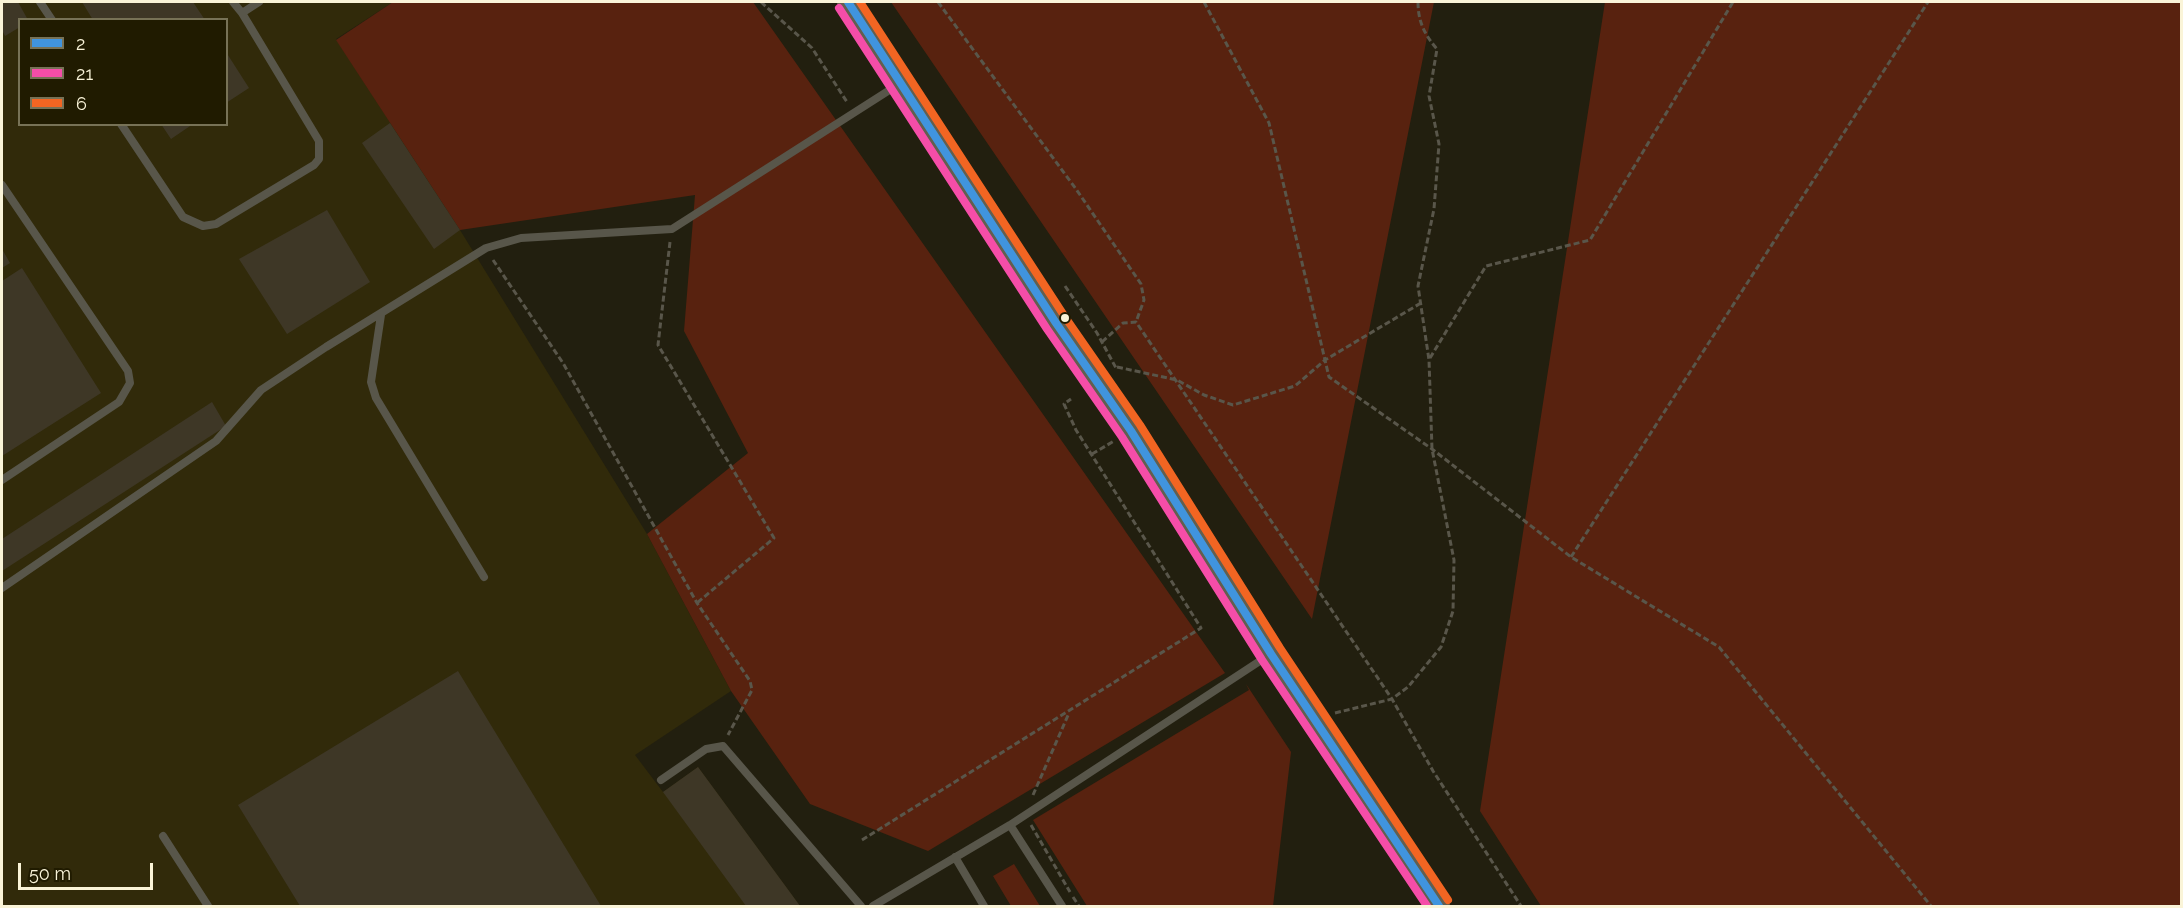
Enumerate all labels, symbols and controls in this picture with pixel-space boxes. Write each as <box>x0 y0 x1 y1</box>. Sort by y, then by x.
legend <box>18 18 228 126</box>
text: 2 <box>76 33 85 54</box>
text: 21 <box>76 63 93 84</box>
text: 6 <box>76 93 87 114</box>
unlabelled marker <box>1059 312 1071 324</box>
scale bar <box>21 851 156 889</box>
text: 50 m <box>29 863 71 884</box>

